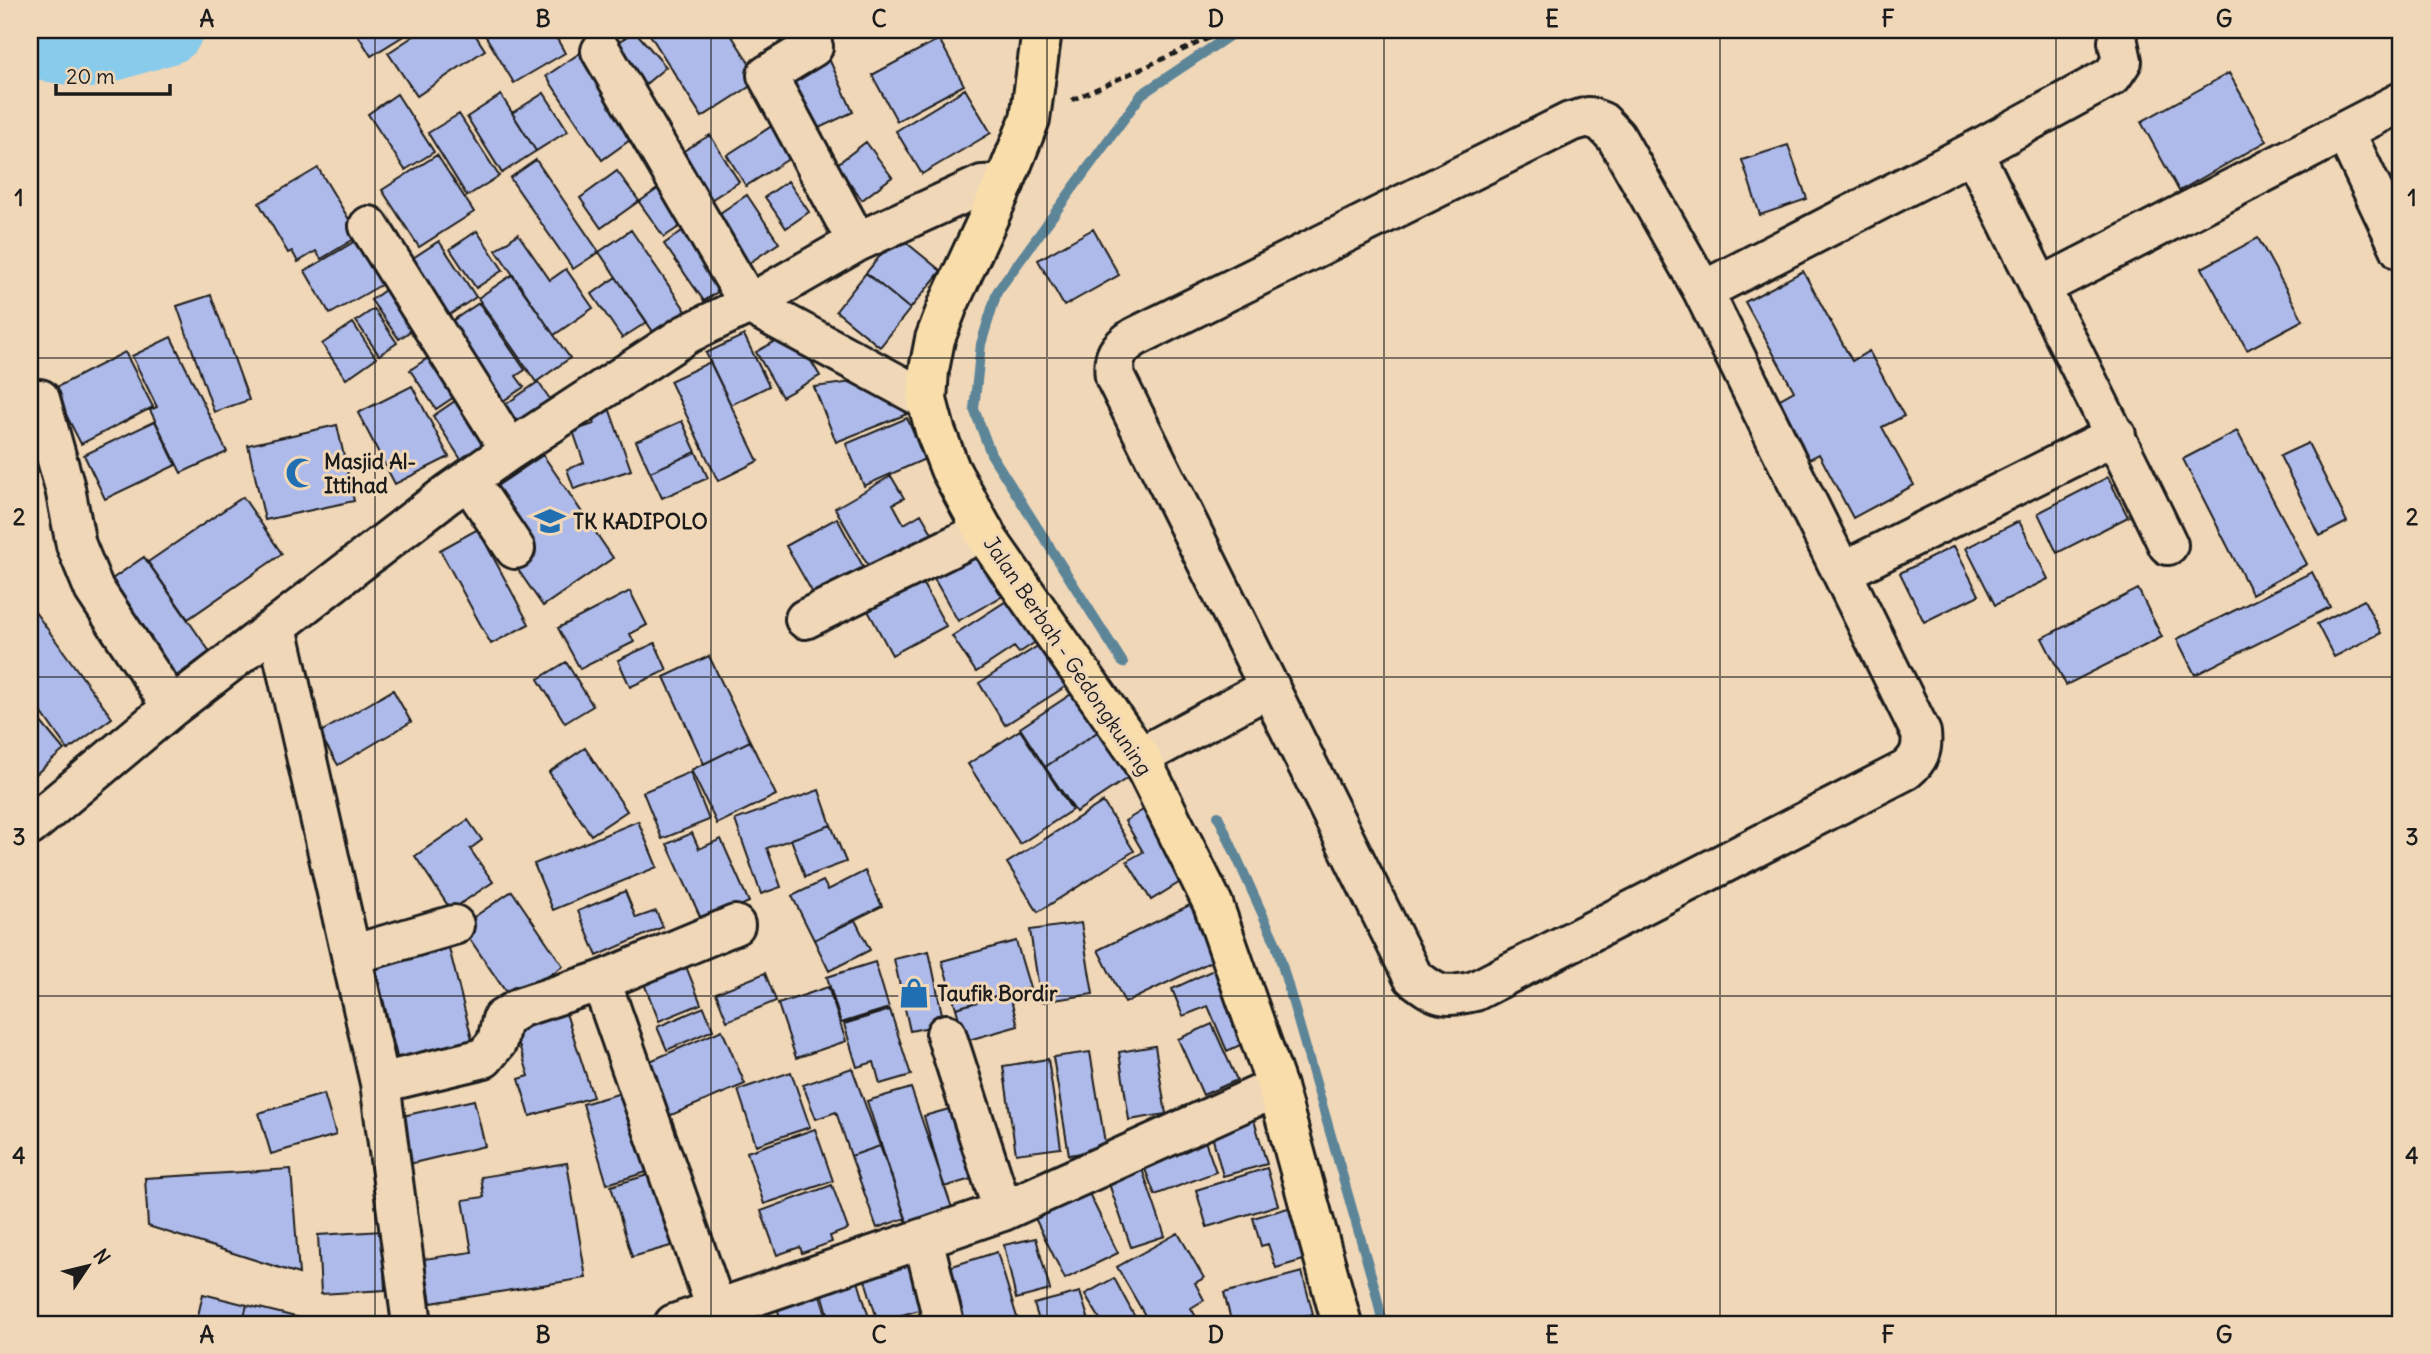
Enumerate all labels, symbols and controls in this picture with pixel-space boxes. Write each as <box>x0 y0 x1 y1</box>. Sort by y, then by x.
text: A <box>200 4 215 33</box>
text: B <box>535 4 551 33</box>
text: C <box>871 4 887 33</box>
text: D <box>1208 4 1224 33</box>
text: E <box>1545 4 1559 33</box>
text: F <box>1881 4 1895 33</box>
text: G <box>2216 4 2232 33</box>
scale bar <box>56 52 170 96</box>
text: 20 m <box>66 63 115 90</box>
text: 1 <box>14 183 24 212</box>
text: 1 <box>2407 183 2417 212</box>
place label: Masjid Al- Ittihad <box>324 448 416 499</box>
mosque icon: Masjid Al- Ittihad <box>284 456 318 490</box>
text: 2 <box>13 502 26 531</box>
text: 2 <box>2406 502 2419 531</box>
school or university icon: TK KADIPOLO <box>533 504 567 538</box>
place label: TK KADIPOLO <box>573 508 708 535</box>
street label: Jalan Berbah - Gedongkuning <box>978 531 1158 781</box>
text: 3 <box>12 822 26 851</box>
text: 3 <box>2405 822 2419 851</box>
shop icon: Taufik Bordir <box>897 976 931 1010</box>
place label: Taufik Bordir <box>937 980 1058 1007</box>
text: 4 <box>12 1141 26 1170</box>
text: 4 <box>2405 1141 2419 1170</box>
north arrow <box>52 1232 122 1302</box>
text: N <box>88 1244 116 1269</box>
text: A <box>200 1320 215 1349</box>
text: B <box>535 1320 551 1349</box>
text: C <box>871 1320 887 1349</box>
text: D <box>1208 1320 1224 1349</box>
text: E <box>1545 1320 1559 1349</box>
text: F <box>1881 1320 1895 1349</box>
text: G <box>2216 1320 2232 1349</box>

